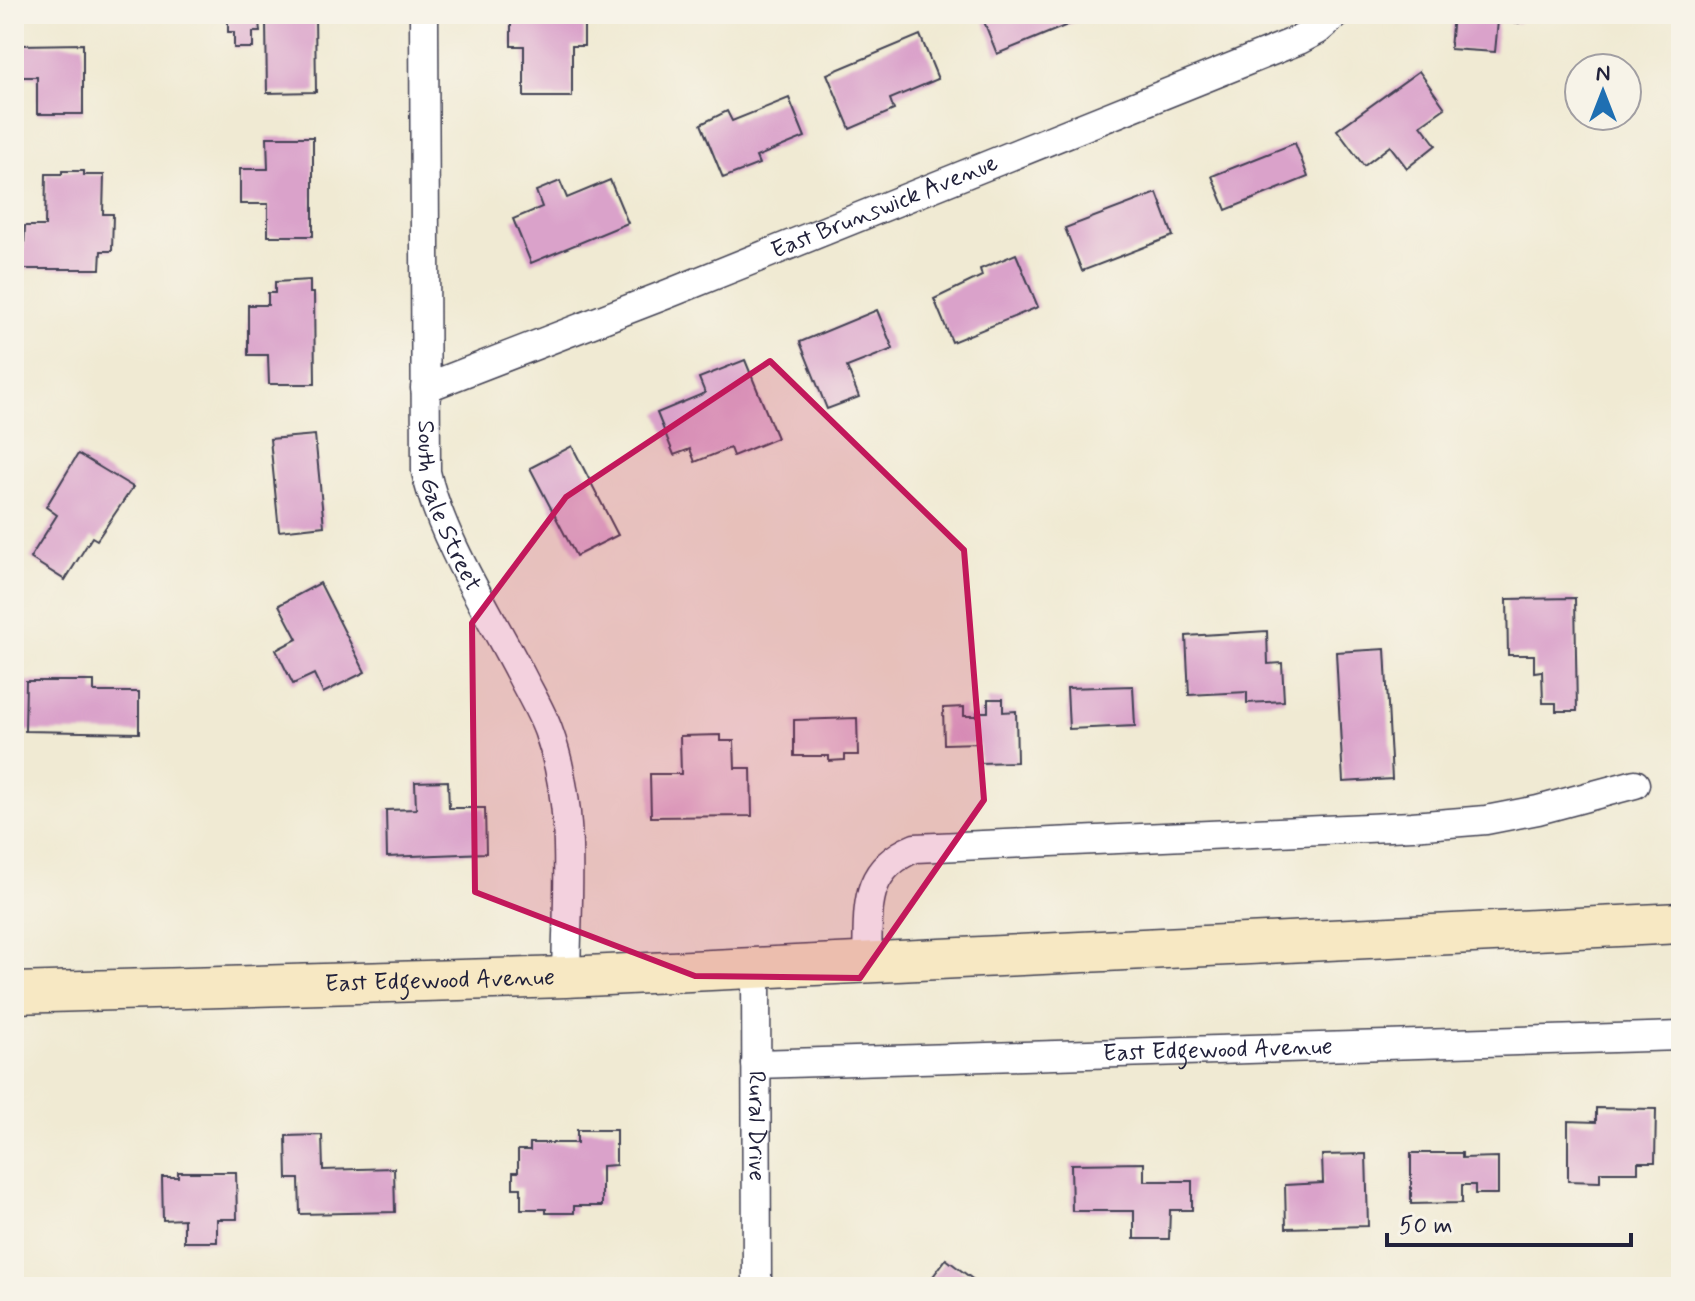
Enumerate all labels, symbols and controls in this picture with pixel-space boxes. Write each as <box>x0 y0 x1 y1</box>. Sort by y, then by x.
north arrow <box>1563 52 1643 132</box>
text: N <box>1596 60 1610 88</box>
street label: East Brunswick Avenue <box>767 147 1002 266</box>
street label: South Gale Street <box>410 420 489 597</box>
street label: East Edgewood Avenue <box>324 962 555 1000</box>
street label: East Edgewood Avenue <box>1102 1031 1333 1070</box>
street label: Rural Drive <box>741 1071 772 1181</box>
scale bar <box>1387 1197 1631 1247</box>
text: 50 m <box>1399 1211 1453 1242</box>

